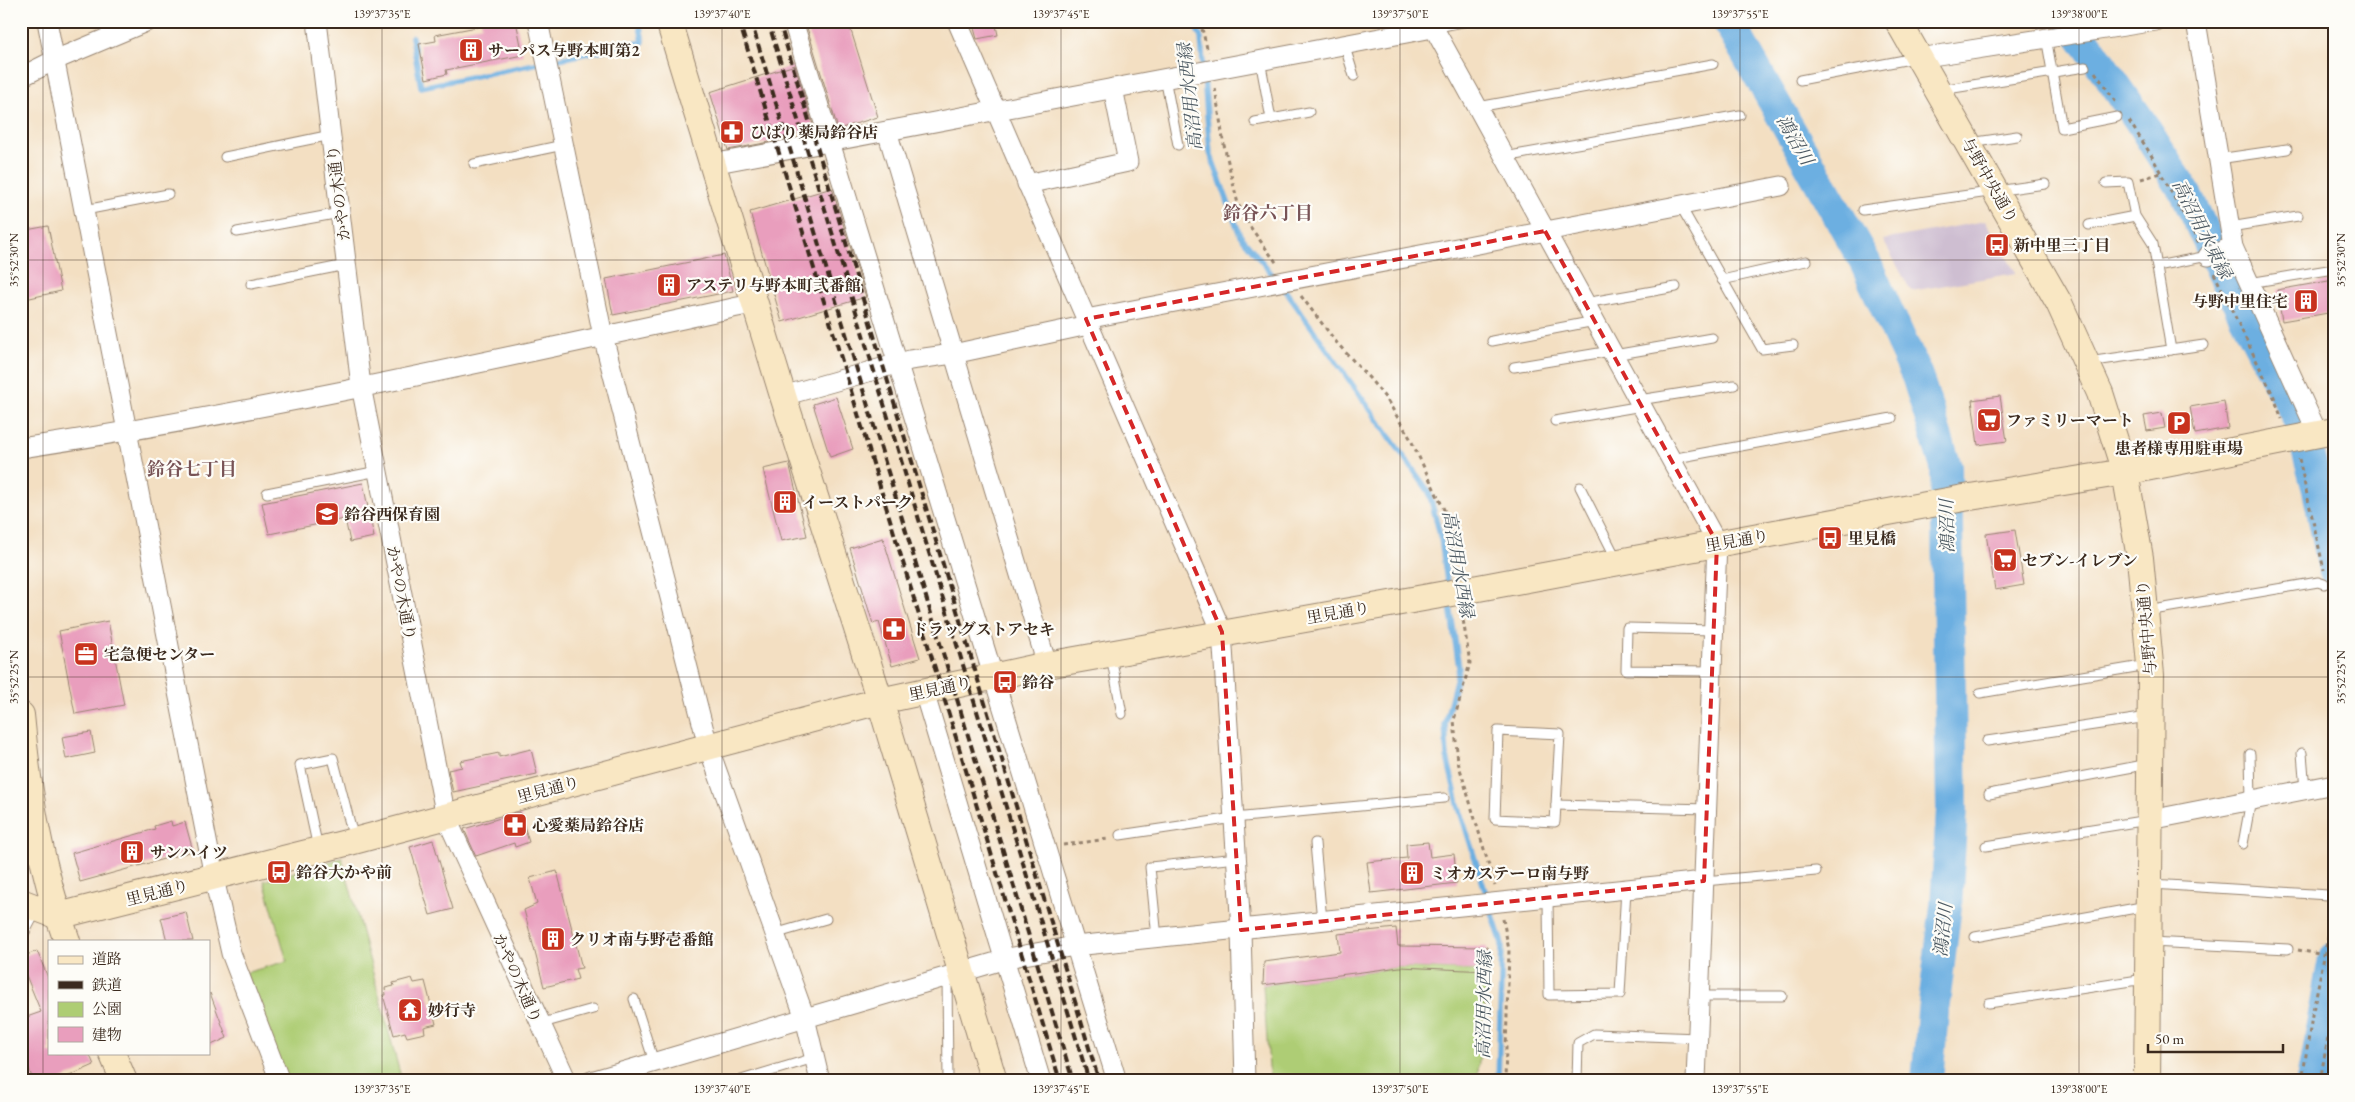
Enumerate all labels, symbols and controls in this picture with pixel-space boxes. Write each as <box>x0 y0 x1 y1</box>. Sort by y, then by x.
text: 139°37'35"E <box>354 6 411 22</box>
text: 139°37'40"E <box>694 6 751 22</box>
text: 139°37'45"E <box>1033 6 1090 22</box>
text: 139°37'50"E <box>1372 6 1429 22</box>
text: 139°37'55"E <box>1712 6 1769 22</box>
text: 139°38'00"E <box>2051 6 2108 22</box>
building icon: サーパス与野本町第2 <box>458 37 484 63</box>
place label: サーパス与野本町第2 <box>488 40 640 61</box>
water label: 高沼用水西縁 <box>1172 40 1207 152</box>
water label: 鴻沼川 <box>1772 111 1820 171</box>
pharmacy icon: ひばり薬局鈴谷店 <box>719 119 745 145</box>
place label: ひばり薬局鈴谷店 <box>750 122 878 143</box>
street label: 与野中央通り <box>1956 133 2023 227</box>
street label: かやの木通り <box>322 144 355 242</box>
water label: 高沼用水東縁 <box>2168 175 2238 284</box>
district label: 鈴谷六丁目 <box>1223 201 1313 224</box>
bus stop icon: 新中里三丁目 <box>1984 232 2010 258</box>
text: 35°52'30"N <box>6 233 22 287</box>
text: 35°52'30"N <box>2333 233 2349 287</box>
place label: 新中里三丁目 <box>2013 235 2110 256</box>
building icon: アステリ与野本町弐番館 <box>656 272 682 298</box>
place label: アステリ与野本町弐番館 <box>686 275 861 296</box>
building icon: 与野中里住宅 <box>2293 288 2319 314</box>
place label: 与野中里住宅 <box>2192 291 2288 312</box>
supermarket icon: ファミリーマート <box>1976 407 2002 433</box>
place label: ファミリーマート <box>2006 410 2134 431</box>
parking icon: 患者様専用駐車場 <box>2166 410 2192 436</box>
place label: 患者様専用駐車場 <box>2115 438 2243 459</box>
district label: 鈴谷七丁目 <box>147 457 237 480</box>
building icon: イーストパーク <box>772 489 798 515</box>
place label: イーストパーク <box>802 492 913 513</box>
water label: 鴻沼川 <box>1934 497 1958 553</box>
school or university icon: 鈴谷西保育園 <box>314 501 340 527</box>
place label: 鈴谷西保育園 <box>344 504 440 525</box>
water label: 高沼用水西縁 <box>1438 509 1480 621</box>
street label: 里見通り <box>1704 525 1770 556</box>
bus stop icon: 里見橋 <box>1817 525 1843 551</box>
place label: 里見橋 <box>1848 528 1896 549</box>
street label: かやの木通り <box>382 544 421 642</box>
supermarket icon: セブン-イレブン <box>1992 547 2018 573</box>
place label: セブン-イレブン <box>2022 550 2138 571</box>
street label: 与野中央通り <box>2132 579 2161 677</box>
street label: 里見通り <box>1305 597 1371 628</box>
pharmacy icon: ドラッグストアセキ <box>881 616 907 642</box>
place label: ドラッグストアセキ <box>912 619 1055 640</box>
office icon: 宅急便センター <box>73 641 99 667</box>
place label: 宅急便センター <box>104 644 215 665</box>
text: 35°52'25"N <box>6 650 22 704</box>
text: 35°52'25"N <box>2333 650 2349 704</box>
bus stop icon: 鈴谷 <box>992 669 1018 695</box>
street label: 里見通り <box>907 672 974 705</box>
place label: 鈴谷 <box>1022 672 1054 693</box>
street label: 里見通り <box>514 771 582 808</box>
pharmacy icon: 心愛薬局鈴谷店 <box>502 812 528 838</box>
place label: 心愛薬局鈴谷店 <box>532 815 644 836</box>
building icon: サンハイツ <box>119 839 145 865</box>
place label: サンハイツ <box>150 842 228 863</box>
bus stop icon: 鈴谷大かや前 <box>266 859 292 885</box>
building icon: ミオカステーロ南与野 <box>1399 860 1425 886</box>
place label: 鈴谷大かや前 <box>296 862 392 883</box>
place label: ミオカステーロ南与野 <box>1430 863 1589 884</box>
street label: 里見通り <box>124 875 191 910</box>
water label: 鴻沼川 <box>1928 900 1957 958</box>
building icon: クリオ南与野壱番館 <box>540 926 566 952</box>
place label: クリオ南与野壱番館 <box>570 929 714 950</box>
street label: かやの木通り <box>488 930 547 1026</box>
legend <box>48 940 210 1054</box>
text: 道路 <box>92 949 122 968</box>
water label: 高沼用水西縁 <box>1471 949 1496 1059</box>
text: 鉄道 <box>92 975 122 994</box>
temple icon: 妙行寺 <box>397 997 423 1023</box>
text: 公園 <box>92 999 122 1018</box>
place label: 妙行寺 <box>428 1000 476 1021</box>
scale bar <box>2148 1022 2282 1054</box>
text: 建物 <box>92 1025 122 1044</box>
text: 50 m <box>2155 1029 2184 1048</box>
text: 139°37'35"E <box>354 1081 411 1097</box>
text: 139°37'40"E <box>694 1081 751 1097</box>
text: 139°37'45"E <box>1033 1081 1090 1097</box>
text: 139°37'50"E <box>1372 1081 1429 1097</box>
text: 139°37'55"E <box>1712 1081 1769 1097</box>
text: 139°38'00"E <box>2051 1081 2108 1097</box>

